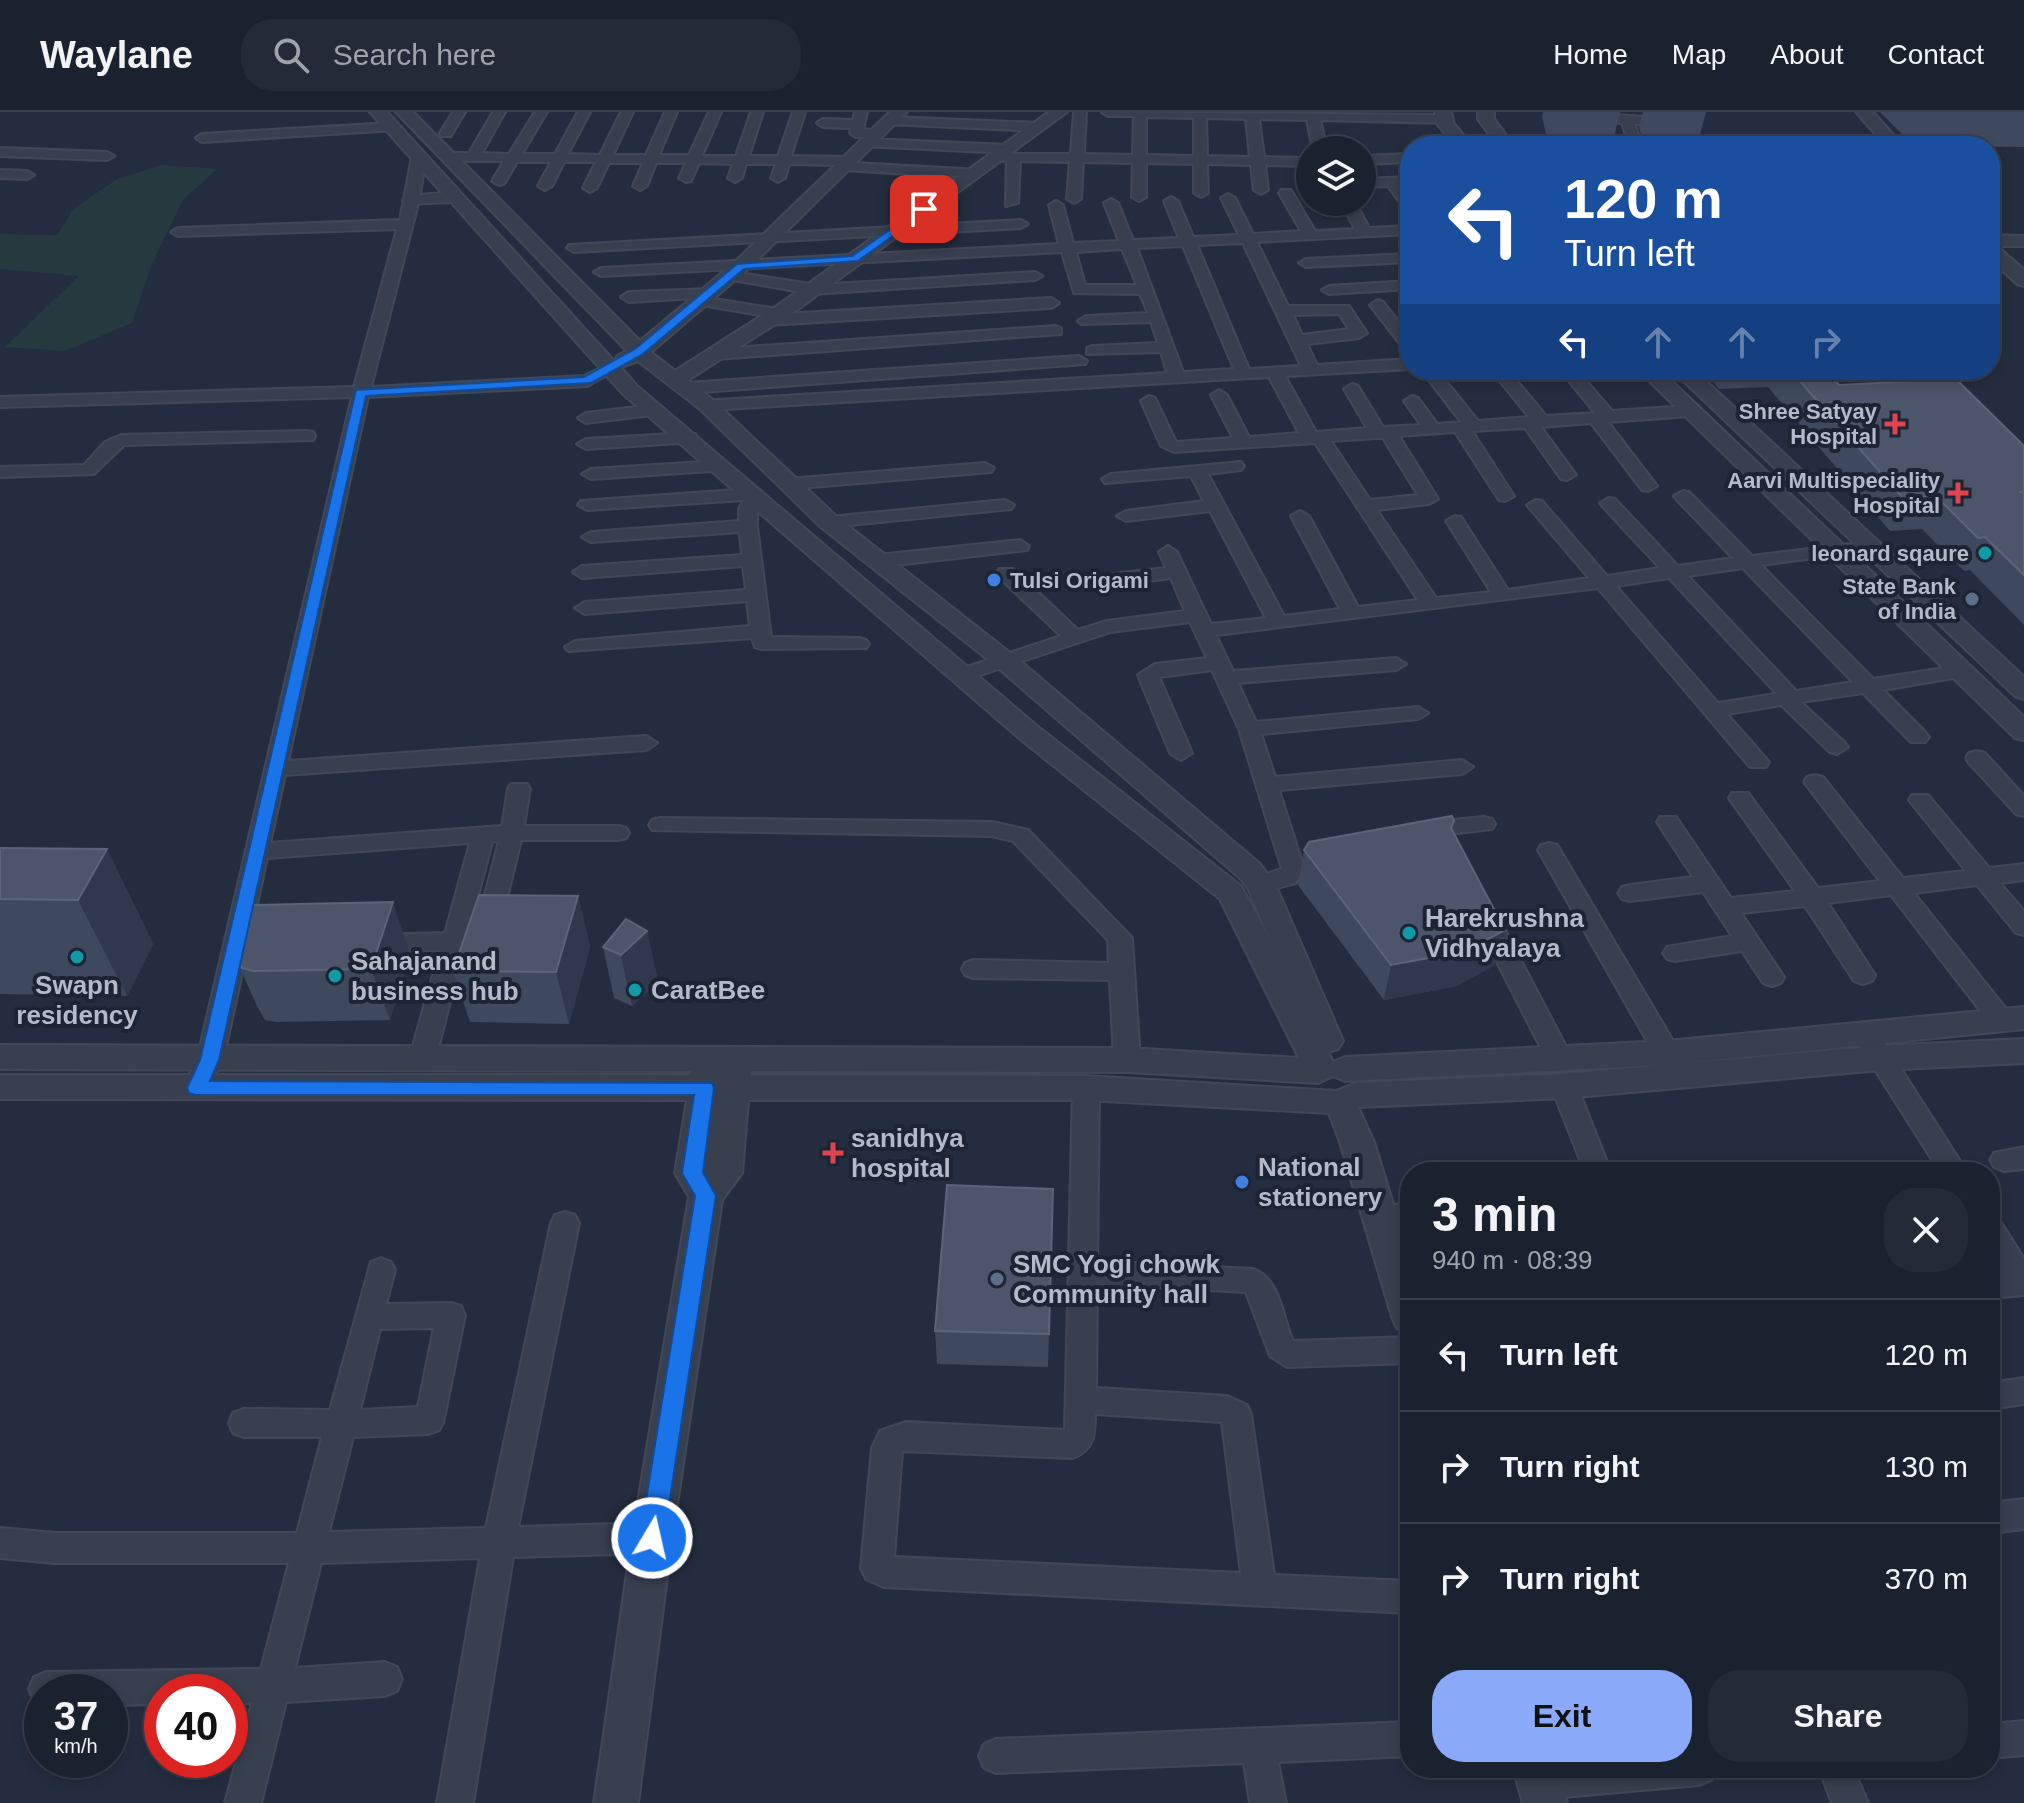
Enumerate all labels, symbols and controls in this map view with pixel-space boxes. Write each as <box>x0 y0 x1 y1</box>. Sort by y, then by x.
search box <box>241 19 801 91</box>
icon: search <box>269 33 313 77</box>
text: Waylane <box>40 34 193 76</box>
text: Search here <box>333 38 496 71</box>
text: Home <box>1553 39 1628 70</box>
text: Map <box>1672 39 1726 70</box>
text: About <box>1770 39 1844 70</box>
text: Contact <box>1888 39 1984 70</box>
map controls <box>1296 136 1376 216</box>
button: layers <box>1296 136 1376 216</box>
text: 120 m <box>1564 167 1723 230</box>
icon: left <box>1432 168 1536 272</box>
pin <box>890 175 958 243</box>
icon: arrive <box>902 187 946 231</box>
text: Turn left <box>1564 233 1695 274</box>
icon: left <box>1552 320 1596 364</box>
icon: ahead <box>1636 320 1680 364</box>
icon: ahead <box>1720 320 1764 364</box>
icon: right <box>1804 320 1848 364</box>
place label: Shree Satyay Hospital <box>1739 399 1878 449</box>
marker: Shree Satyay Hospital <box>1884 413 1906 435</box>
place label: Aarvi Multispeciality Hospital <box>1727 468 1941 518</box>
marker: Aarvi Multispeciality Hospital <box>1947 482 1969 504</box>
place label: leonard sqaure <box>1811 541 1969 566</box>
marker: leonard sqaure <box>1976 544 1994 562</box>
place label: Tulsi Origami <box>1010 568 1149 593</box>
marker: Tulsi Origami <box>985 571 1003 589</box>
place label: State Bank of India <box>1842 574 1957 624</box>
marker: State Bank of India <box>1963 590 1981 608</box>
place label: Harekrushna Vidhyalaya <box>1425 903 1584 963</box>
marker: Harekrushna Vidhyalaya <box>1400 924 1418 942</box>
place label: Sahajanand business hub <box>351 946 519 1006</box>
marker: Swapn residency <box>68 948 86 966</box>
marker: Sahajanand business hub <box>326 967 344 985</box>
place label: Swapn residency <box>16 970 138 1030</box>
place label: CaratBee <box>651 975 765 1005</box>
marker: CaratBee <box>626 981 644 999</box>
place label: sanidhya hospital <box>851 1123 964 1183</box>
marker: sanidhya hospital <box>822 1142 844 1164</box>
place label: National stationery <box>1258 1152 1383 1212</box>
marker: National stationery <box>1233 1173 1251 1191</box>
text: 3 min <box>1432 1188 1557 1241</box>
button: close <box>1884 1188 1968 1272</box>
text: 940 m · 08:39 <box>1432 1245 1592 1275</box>
place label: SMC Yogi chowk Community hall <box>1013 1249 1221 1309</box>
marker: SMC Yogi chowk Community hall <box>988 1270 1006 1288</box>
icon: left <box>1432 1333 1476 1377</box>
text: Turn left <box>1500 1338 1618 1371</box>
text: 120 m <box>1885 1338 1968 1371</box>
icon: right <box>1432 1445 1476 1489</box>
text: Turn right <box>1500 1450 1639 1483</box>
text: 130 m <box>1885 1450 1968 1483</box>
position arrow <box>610 1496 694 1580</box>
icon: right <box>1432 1557 1476 1601</box>
text: Turn right <box>1500 1562 1639 1595</box>
text: 370 m <box>1885 1562 1968 1595</box>
button: Exit <box>1432 1670 1692 1762</box>
button: Share <box>1708 1670 1968 1762</box>
speed limit sign: 40 <box>144 1674 248 1778</box>
text: 37 <box>54 1694 98 1738</box>
text: km/h <box>54 1735 98 1757</box>

